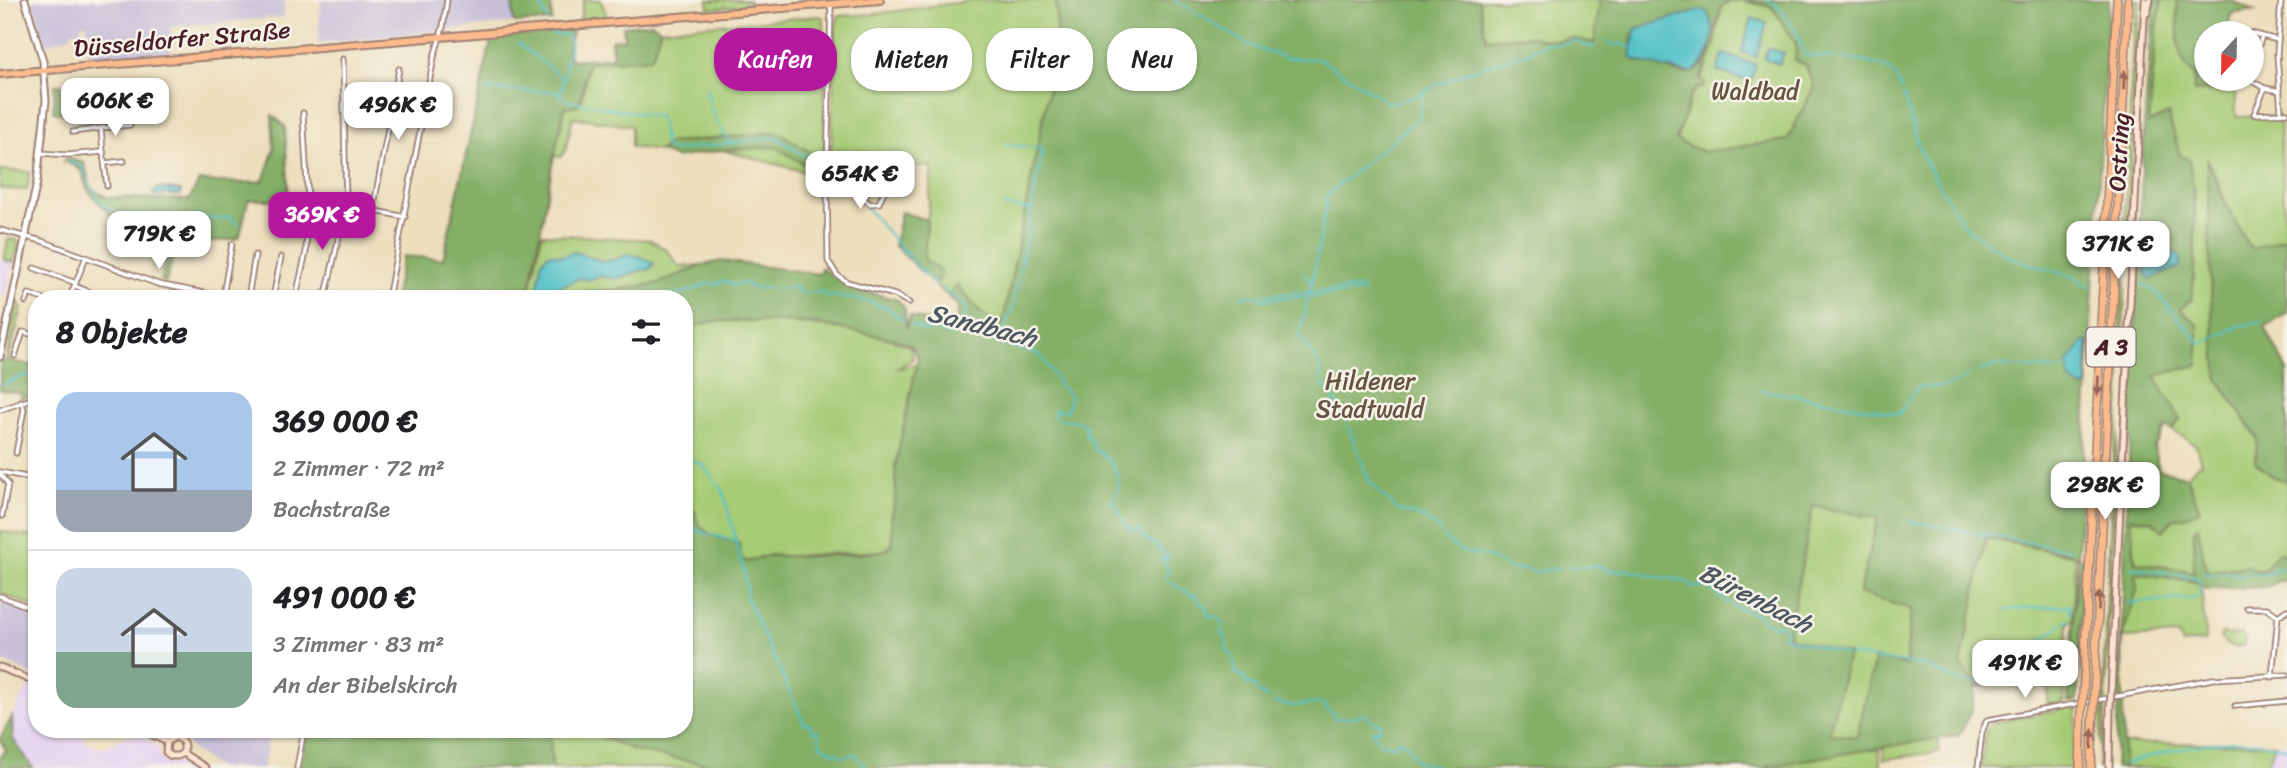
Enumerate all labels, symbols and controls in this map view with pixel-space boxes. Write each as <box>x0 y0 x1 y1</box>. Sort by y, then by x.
street label: Düsseldorfer Straße <box>72 9 292 69</box>
north arrow <box>2194 21 2264 91</box>
map controls <box>2194 21 2264 91</box>
chip: Kaufen <box>714 28 837 91</box>
chip: Mieten <box>851 28 972 91</box>
chip: Filter <box>986 28 1093 91</box>
chip: Neu <box>1107 28 1197 91</box>
one-way arrow <box>2119 69 2130 91</box>
park label: Waldbad <box>1711 70 1801 112</box>
pin: 606K € <box>58 78 172 138</box>
text: 606K € <box>77 80 153 121</box>
pin: 496K € <box>341 82 455 142</box>
text: 496K € <box>360 84 436 125</box>
street label: Ostring <box>2096 112 2142 192</box>
pin: 654K € <box>803 152 917 211</box>
text: 654K € <box>822 153 898 194</box>
pin: 369K € <box>265 192 379 252</box>
text: 369K € <box>284 194 360 235</box>
pin: 719K € <box>102 212 216 271</box>
text: 719K € <box>123 213 195 254</box>
pin: 371K € <box>2061 222 2175 281</box>
text: 371K € <box>2083 223 2153 264</box>
water label: Sandbach <box>923 289 1044 361</box>
text: 8 Objekte <box>56 305 187 359</box>
icon: filters <box>627 313 665 351</box>
road number: A 3 <box>2086 328 2136 366</box>
park label: Hildener Stadtwald <box>1316 360 1425 430</box>
one-way arrow <box>2092 376 2103 398</box>
text: 369 000 € <box>273 394 417 448</box>
icon: home <box>112 420 196 504</box>
text: 2 Zimmer · 72 m² <box>273 448 445 489</box>
pin: 298K € <box>2048 462 2162 522</box>
text: 298K € <box>2067 464 2143 505</box>
text: Bachstraße <box>273 489 390 530</box>
water label: Bürenbach <box>1691 550 1823 647</box>
text: 491 000 € <box>273 570 415 624</box>
one-way arrow <box>2093 590 2104 612</box>
icon: home <box>112 596 196 680</box>
text: 3 Zimmer · 83 m² <box>273 624 444 665</box>
pin: 491K € <box>1968 640 2082 700</box>
text: 491K € <box>1988 642 2062 683</box>
text: An der Bibelskirch <box>273 665 458 706</box>
one-way arrow <box>2087 727 2098 749</box>

